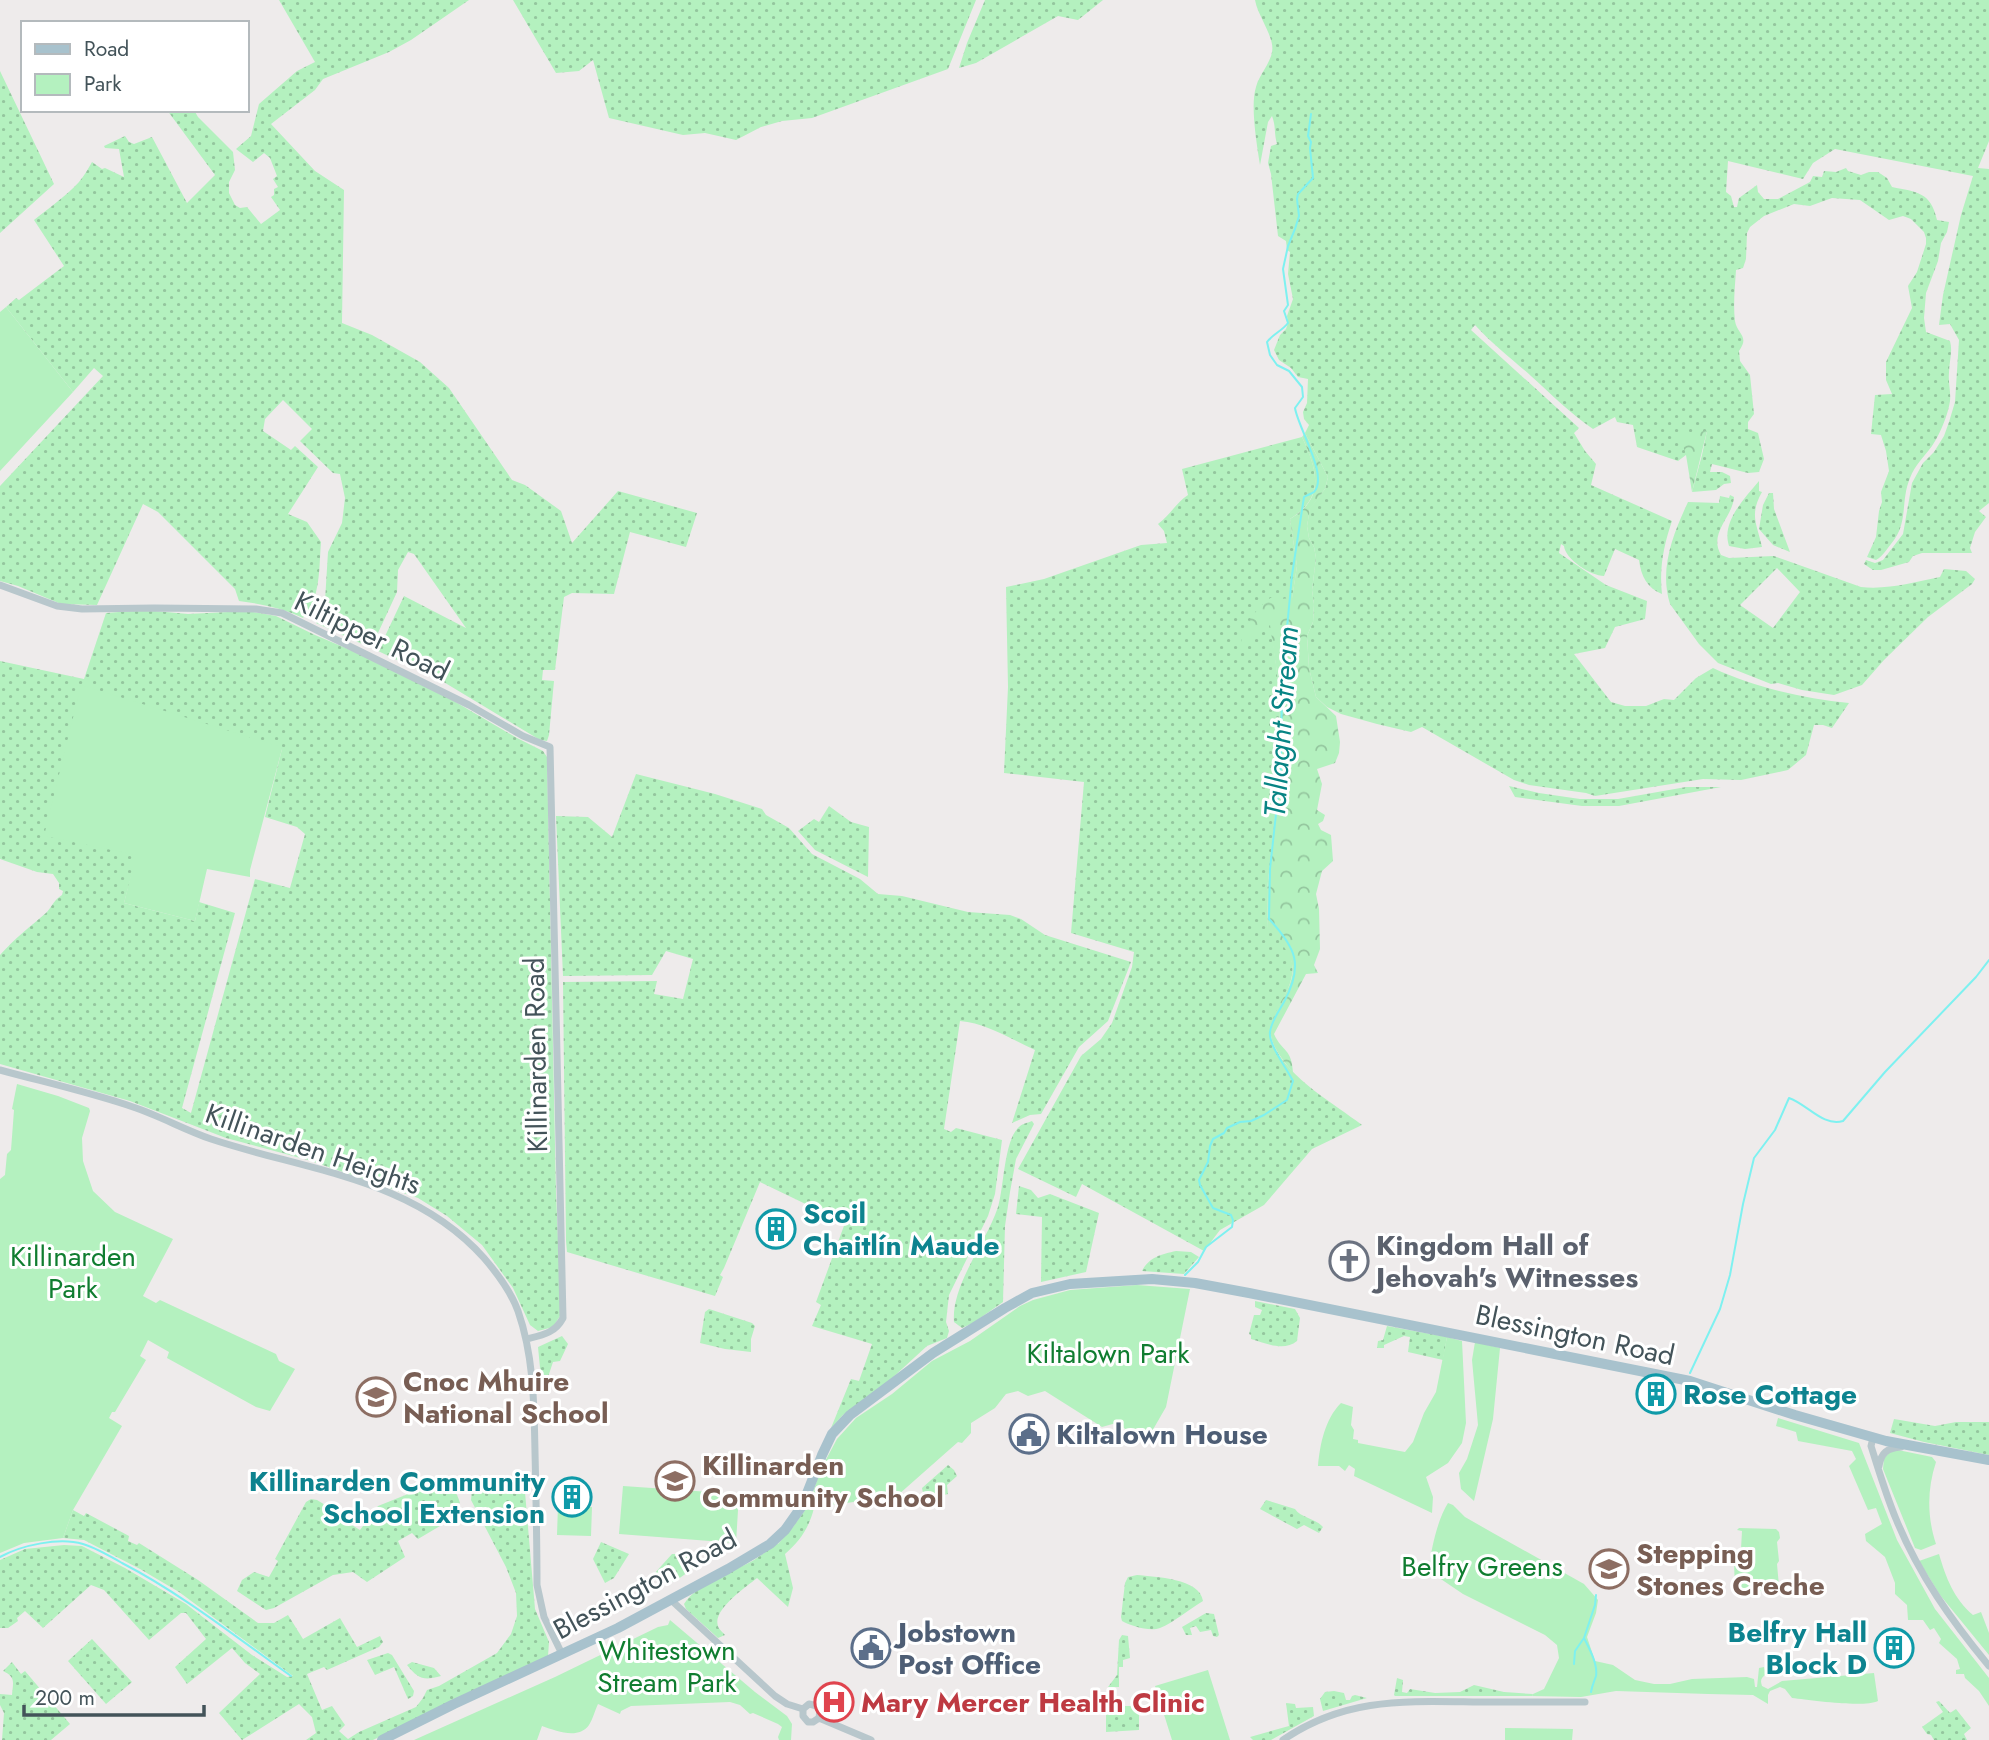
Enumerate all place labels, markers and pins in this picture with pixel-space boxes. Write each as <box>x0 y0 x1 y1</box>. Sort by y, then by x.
place label: Scoil Chaitlín Maude <box>803 1193 1000 1266</box>
building icon: Scoil Chaitlín Maude <box>755 1208 797 1250</box>
place label: Kingdom Hall of Jehovah's Witnesses <box>1371 1225 1638 1298</box>
church icon: Kingdom Hall of Jehovah's Witnesses <box>1328 1240 1370 1282</box>
place label: Cnoc Mhuire National School <box>403 1361 609 1434</box>
building icon: Rose Cottage <box>1635 1373 1677 1415</box>
place label: Rose Cottage <box>1683 1374 1857 1415</box>
school or university icon: Cnoc Mhuire National School <box>355 1376 397 1418</box>
public building icon: Kiltalown House <box>1008 1413 1050 1455</box>
place label: Kiltalown House <box>1056 1414 1268 1455</box>
place label: Killinarden Community School <box>702 1445 944 1518</box>
school or university icon: Killinarden Community School <box>654 1460 696 1502</box>
place label: Killinarden Community School Extension <box>249 1461 545 1534</box>
building icon: Killinarden Community School Extension <box>551 1476 593 1518</box>
place label: Stepping Stones Creche <box>1636 1533 1825 1606</box>
school or university icon: Stepping Stones Creche <box>1588 1548 1630 1590</box>
place label: Jobstown Post Office <box>893 1612 1041 1685</box>
place label: Belfry Hall Block D <box>1728 1612 1867 1685</box>
public building icon: Jobstown Post Office <box>850 1627 892 1669</box>
building icon: Belfry Hall Block D <box>1873 1627 1915 1669</box>
hospital icon: Mary Mercer Health Clinic <box>813 1681 855 1723</box>
place label: Mary Mercer Health Clinic <box>861 1682 1205 1723</box>

